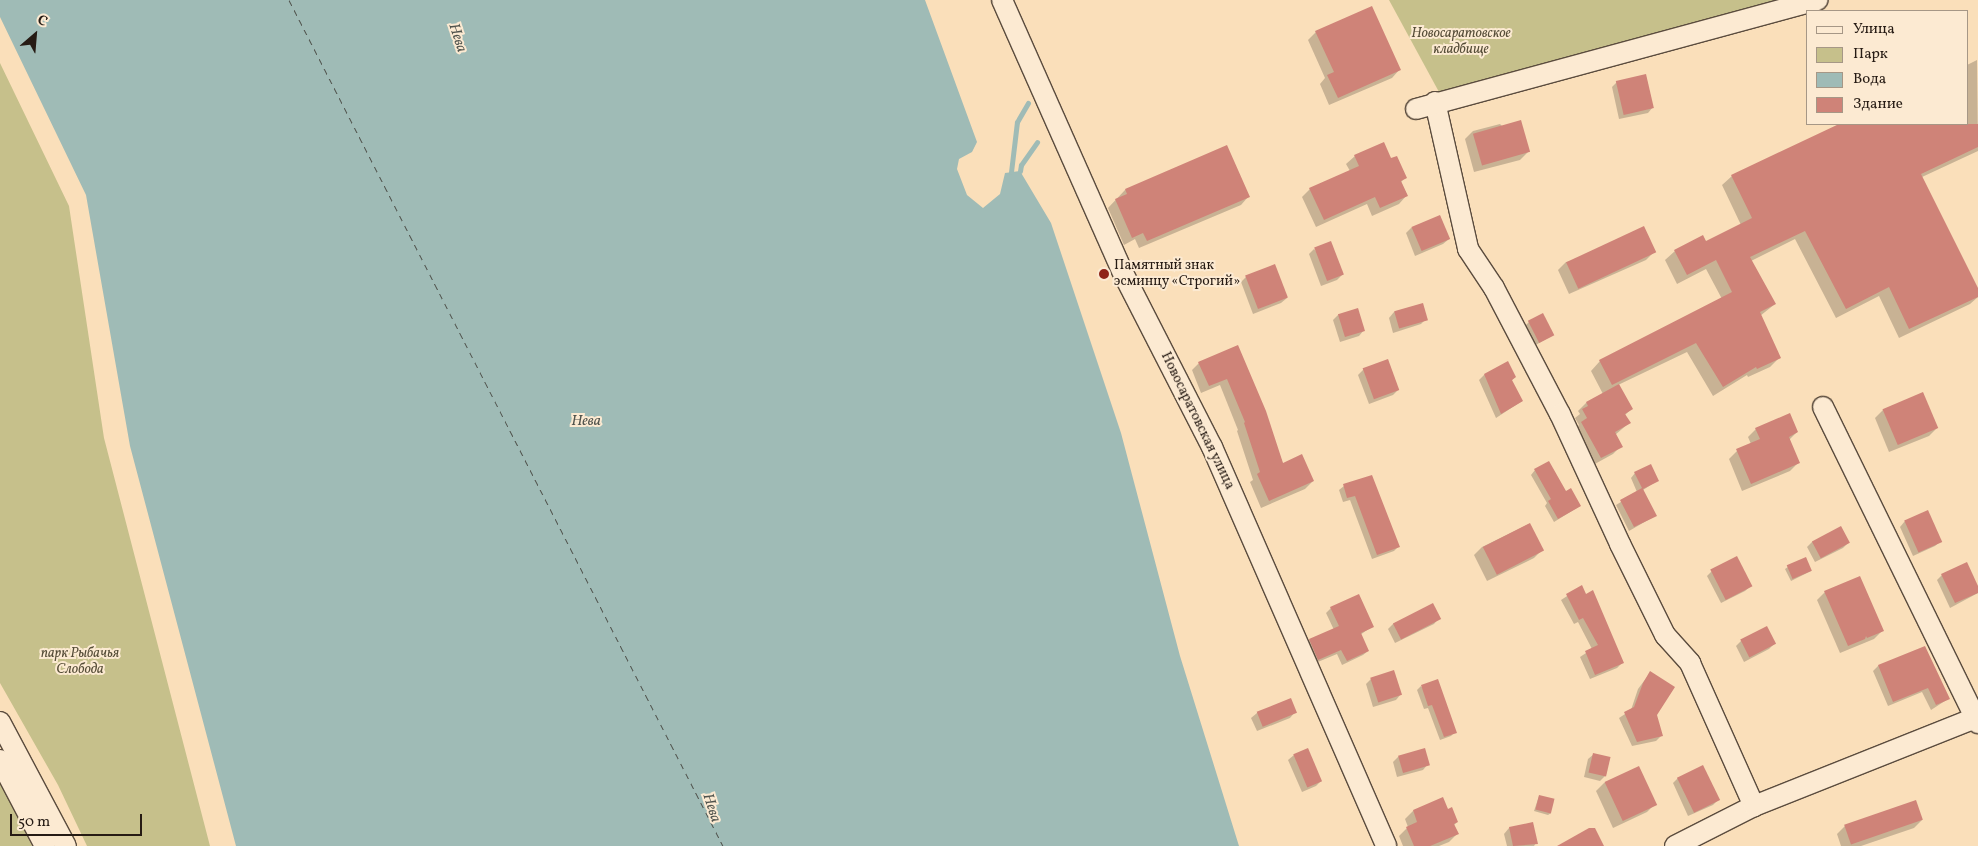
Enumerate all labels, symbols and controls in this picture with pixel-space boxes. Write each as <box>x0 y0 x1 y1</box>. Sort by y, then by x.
north arrow <box>10 10 60 60</box>
legend <box>1806 10 1968 125</box>
text: С <box>34 11 50 32</box>
text: Улица <box>1853 19 1895 40</box>
water label: Нева <box>444 21 470 55</box>
park label: Новосаратовское кладбище <box>1411 26 1511 58</box>
text: Парк <box>1853 44 1888 65</box>
text: Вода <box>1853 69 1886 90</box>
text: Здание <box>1853 94 1903 115</box>
place label: Памятный знак эсминцу «Строгий» <box>1114 258 1241 290</box>
marker: Памятный знак эсминцу «Строгий» <box>1098 268 1110 280</box>
street label: Новосаратовская улица <box>1156 349 1238 493</box>
water label: Нева <box>571 413 601 431</box>
park label: парк Рыбачья Слобода <box>41 646 119 679</box>
water label: Нева <box>698 791 724 825</box>
scale bar <box>12 804 145 836</box>
text: 50 m <box>18 812 50 833</box>

